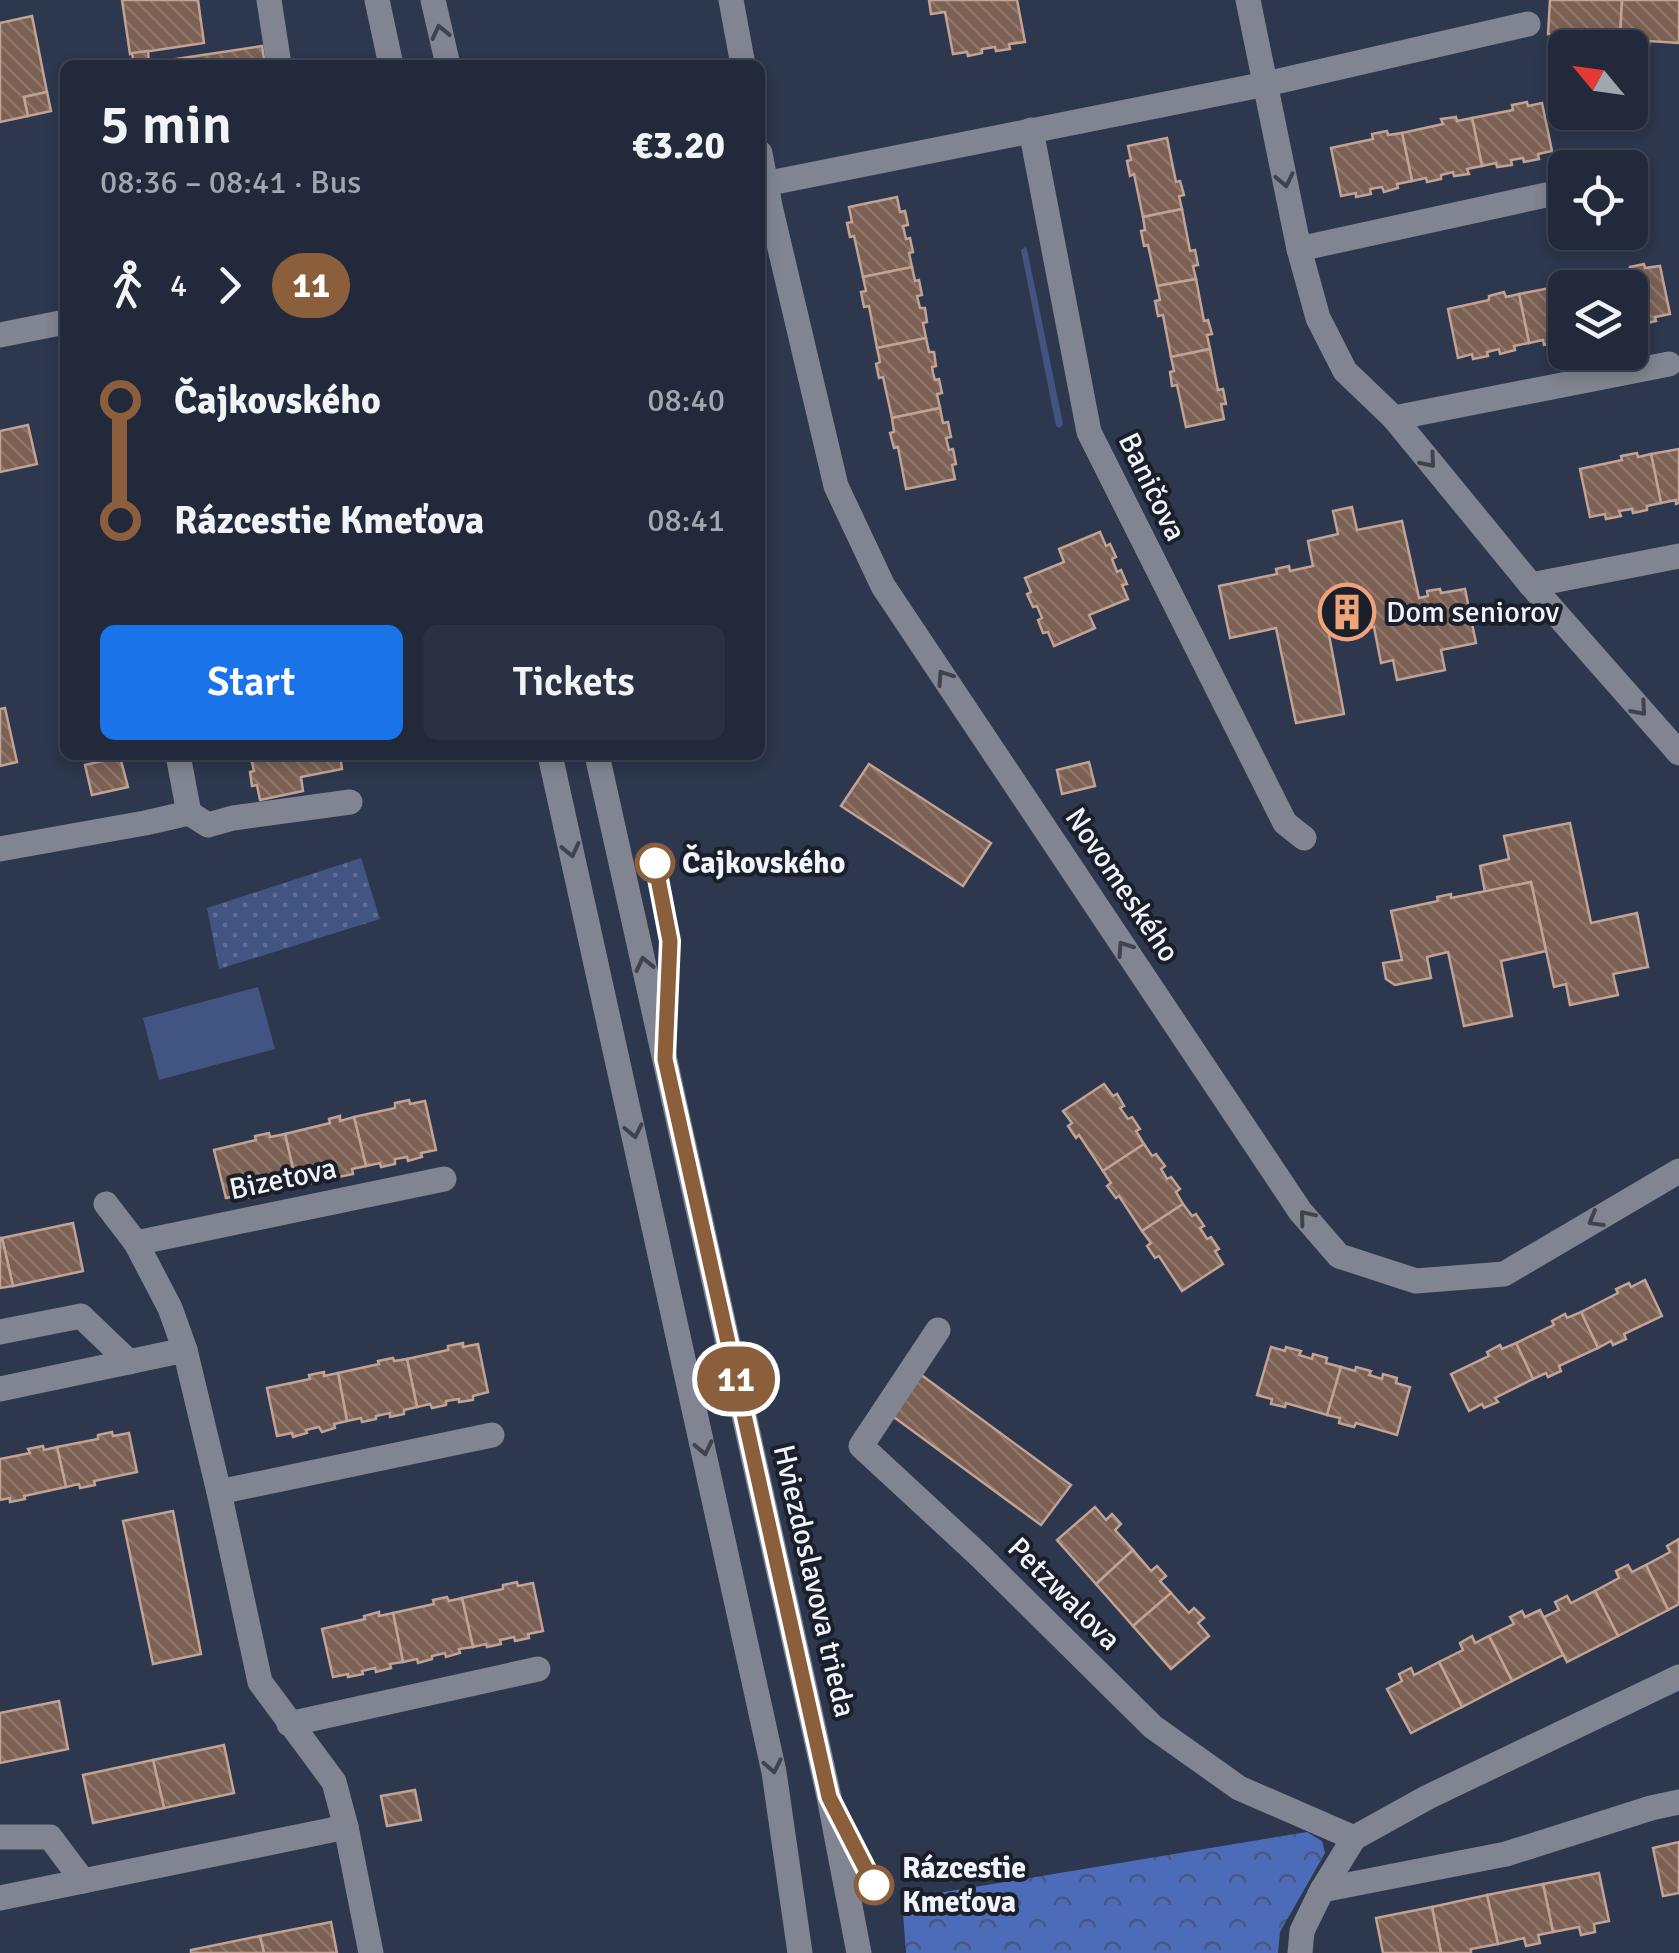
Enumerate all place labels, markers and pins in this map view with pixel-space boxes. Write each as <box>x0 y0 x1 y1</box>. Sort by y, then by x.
building icon: Dom seniorov <box>1317 582 1377 642</box>
place label: Dom seniorov <box>1386 594 1560 631</box>
place label: Čajkovského <box>682 843 845 882</box>
marker: Čajkovského <box>636 844 674 882</box>
place label: Rázcestie Kmeťova <box>902 1850 1026 1921</box>
marker: Rázcestie Kmeťova <box>855 1866 893 1904</box>

